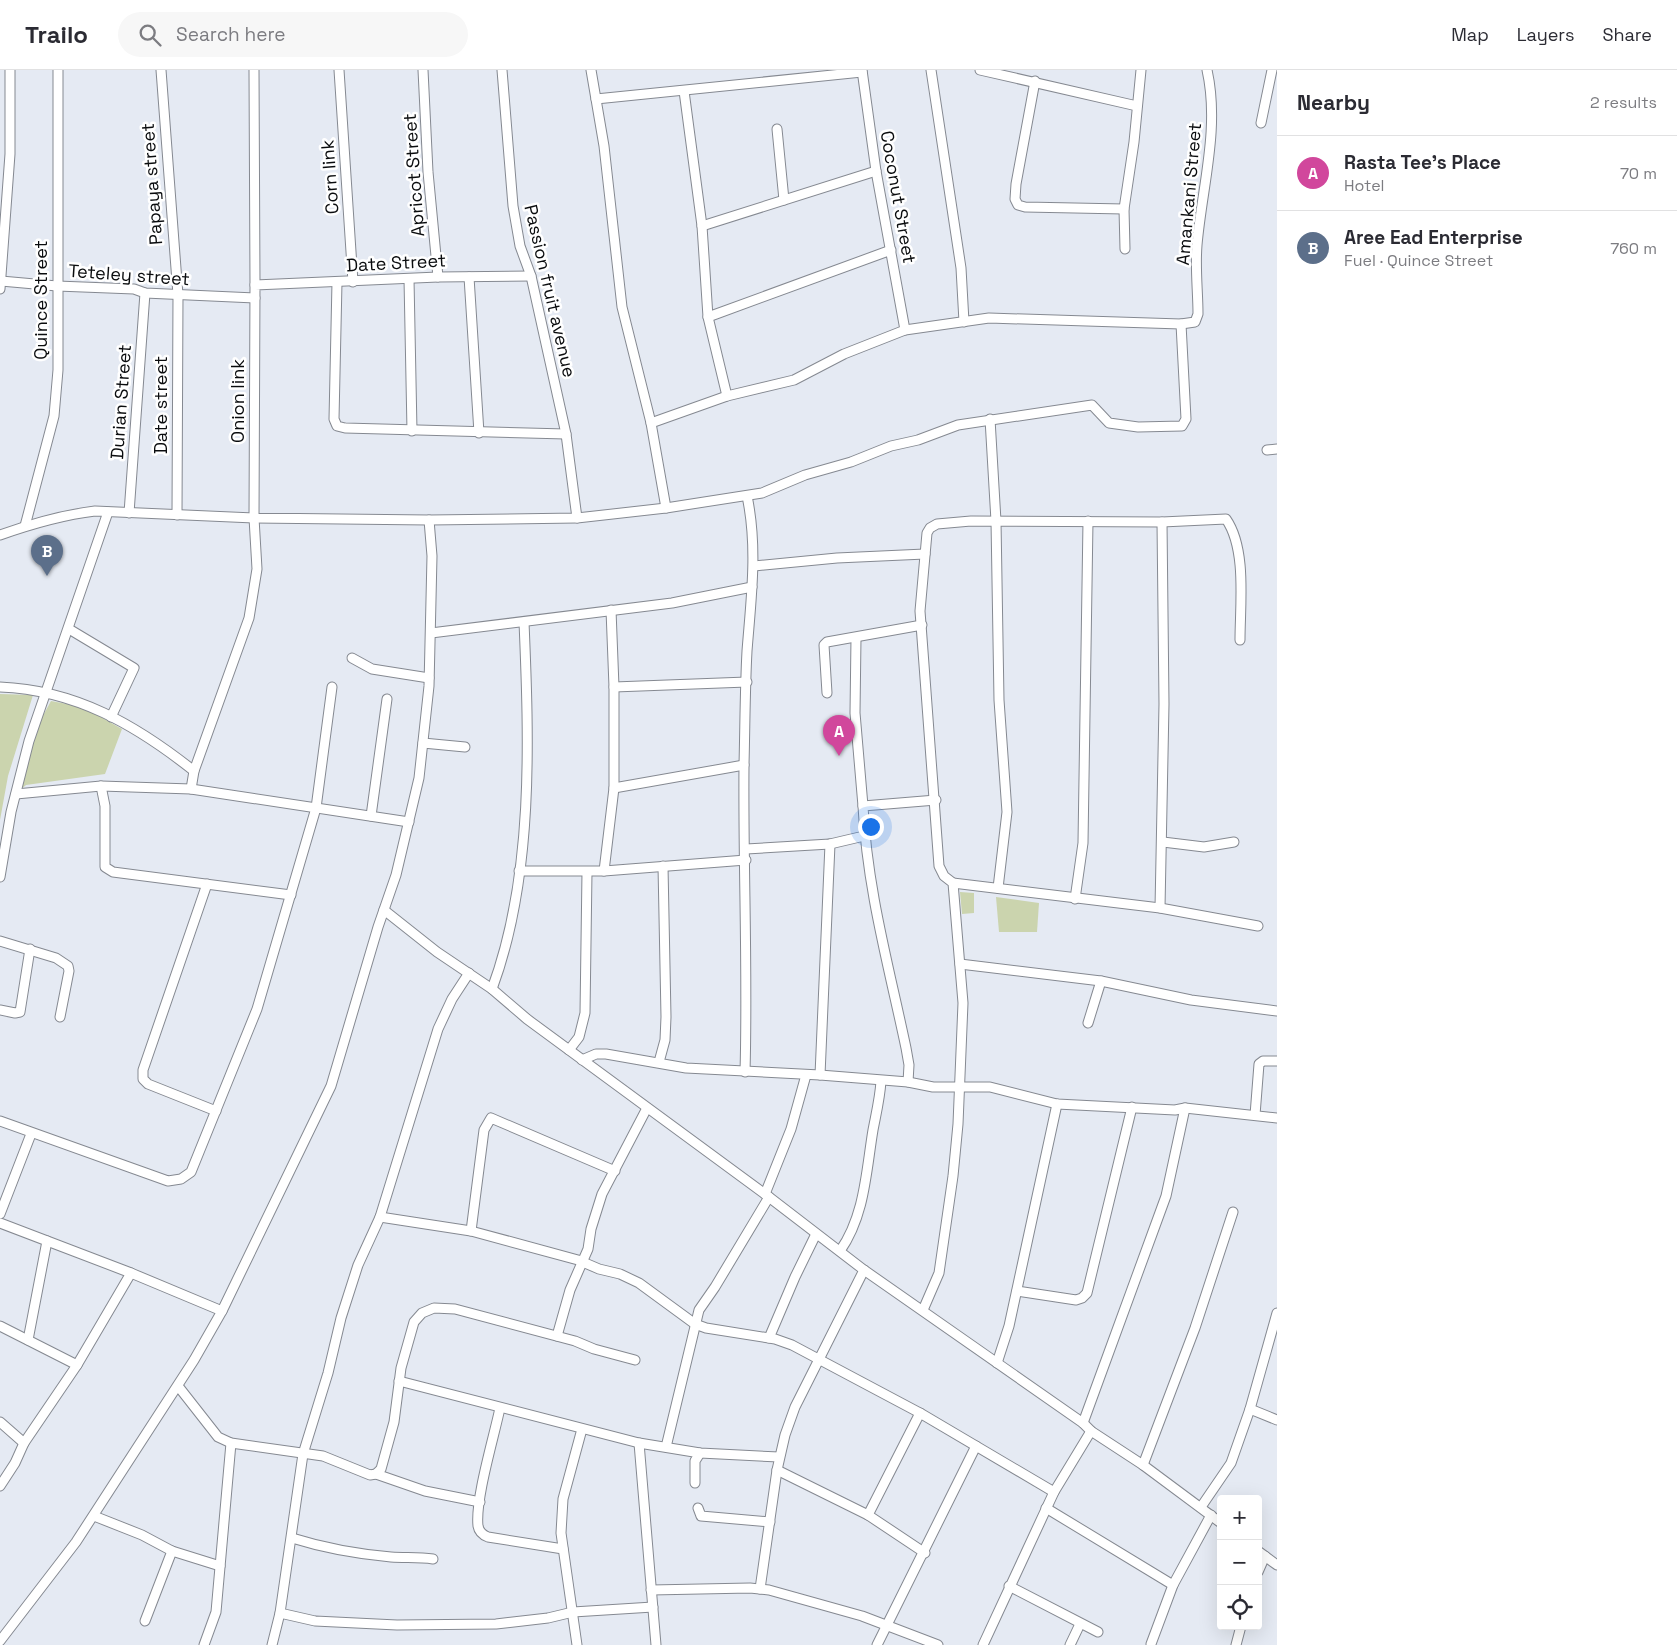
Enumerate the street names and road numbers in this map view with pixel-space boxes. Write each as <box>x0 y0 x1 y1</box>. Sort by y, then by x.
street label: Apricot Street <box>398 113 429 237</box>
street label: Papaya street <box>136 122 167 246</box>
street label: Amankani Street <box>1171 122 1206 266</box>
street label: Coconut Street <box>875 129 921 265</box>
street label: Corn link <box>315 139 344 215</box>
street label: Passion fruit avenue <box>519 202 582 379</box>
street label: Quince Street <box>29 240 52 360</box>
street label: Date Street <box>345 248 446 277</box>
street label: Teteley street <box>68 259 191 290</box>
street label: Durian Street <box>105 344 136 460</box>
street label: Date street <box>149 356 172 454</box>
street label: Onion link <box>226 359 249 443</box>

